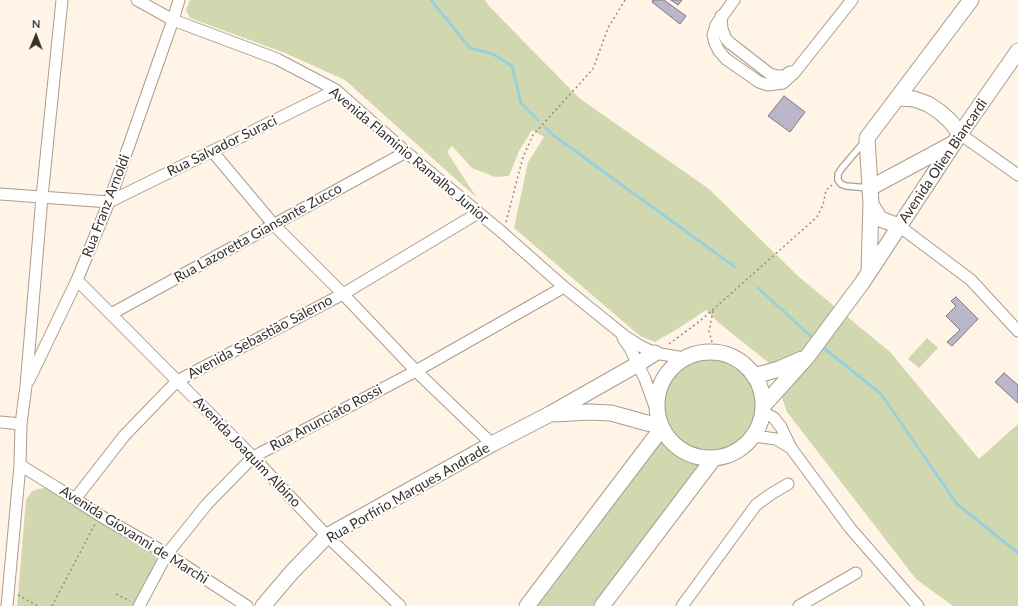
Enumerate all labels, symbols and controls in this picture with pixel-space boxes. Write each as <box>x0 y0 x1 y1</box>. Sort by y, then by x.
north arrow <box>16 16 56 56</box>
text: N <box>32 17 41 30</box>
street label: Avenida Flaminio Ramalho Junior <box>326 83 492 227</box>
street label: Avenida Olien Biancardi <box>895 96 991 226</box>
street label: Rua Salvador Suraci <box>164 112 280 180</box>
street label: Rua Franz Arnoldi <box>79 152 133 260</box>
street label: Rua Lazoretta Giansante Zucco <box>171 180 345 286</box>
street label: Avenida Sebastião Salerno <box>185 292 335 382</box>
street label: Rua Anunciato Rossi <box>267 381 385 455</box>
street label: Avenida Joaquim Albino <box>190 393 304 511</box>
street label: Rua Porfírio Marques Andrade <box>324 439 492 547</box>
street label: Avenida Giovanni de Marchi <box>57 482 211 588</box>

